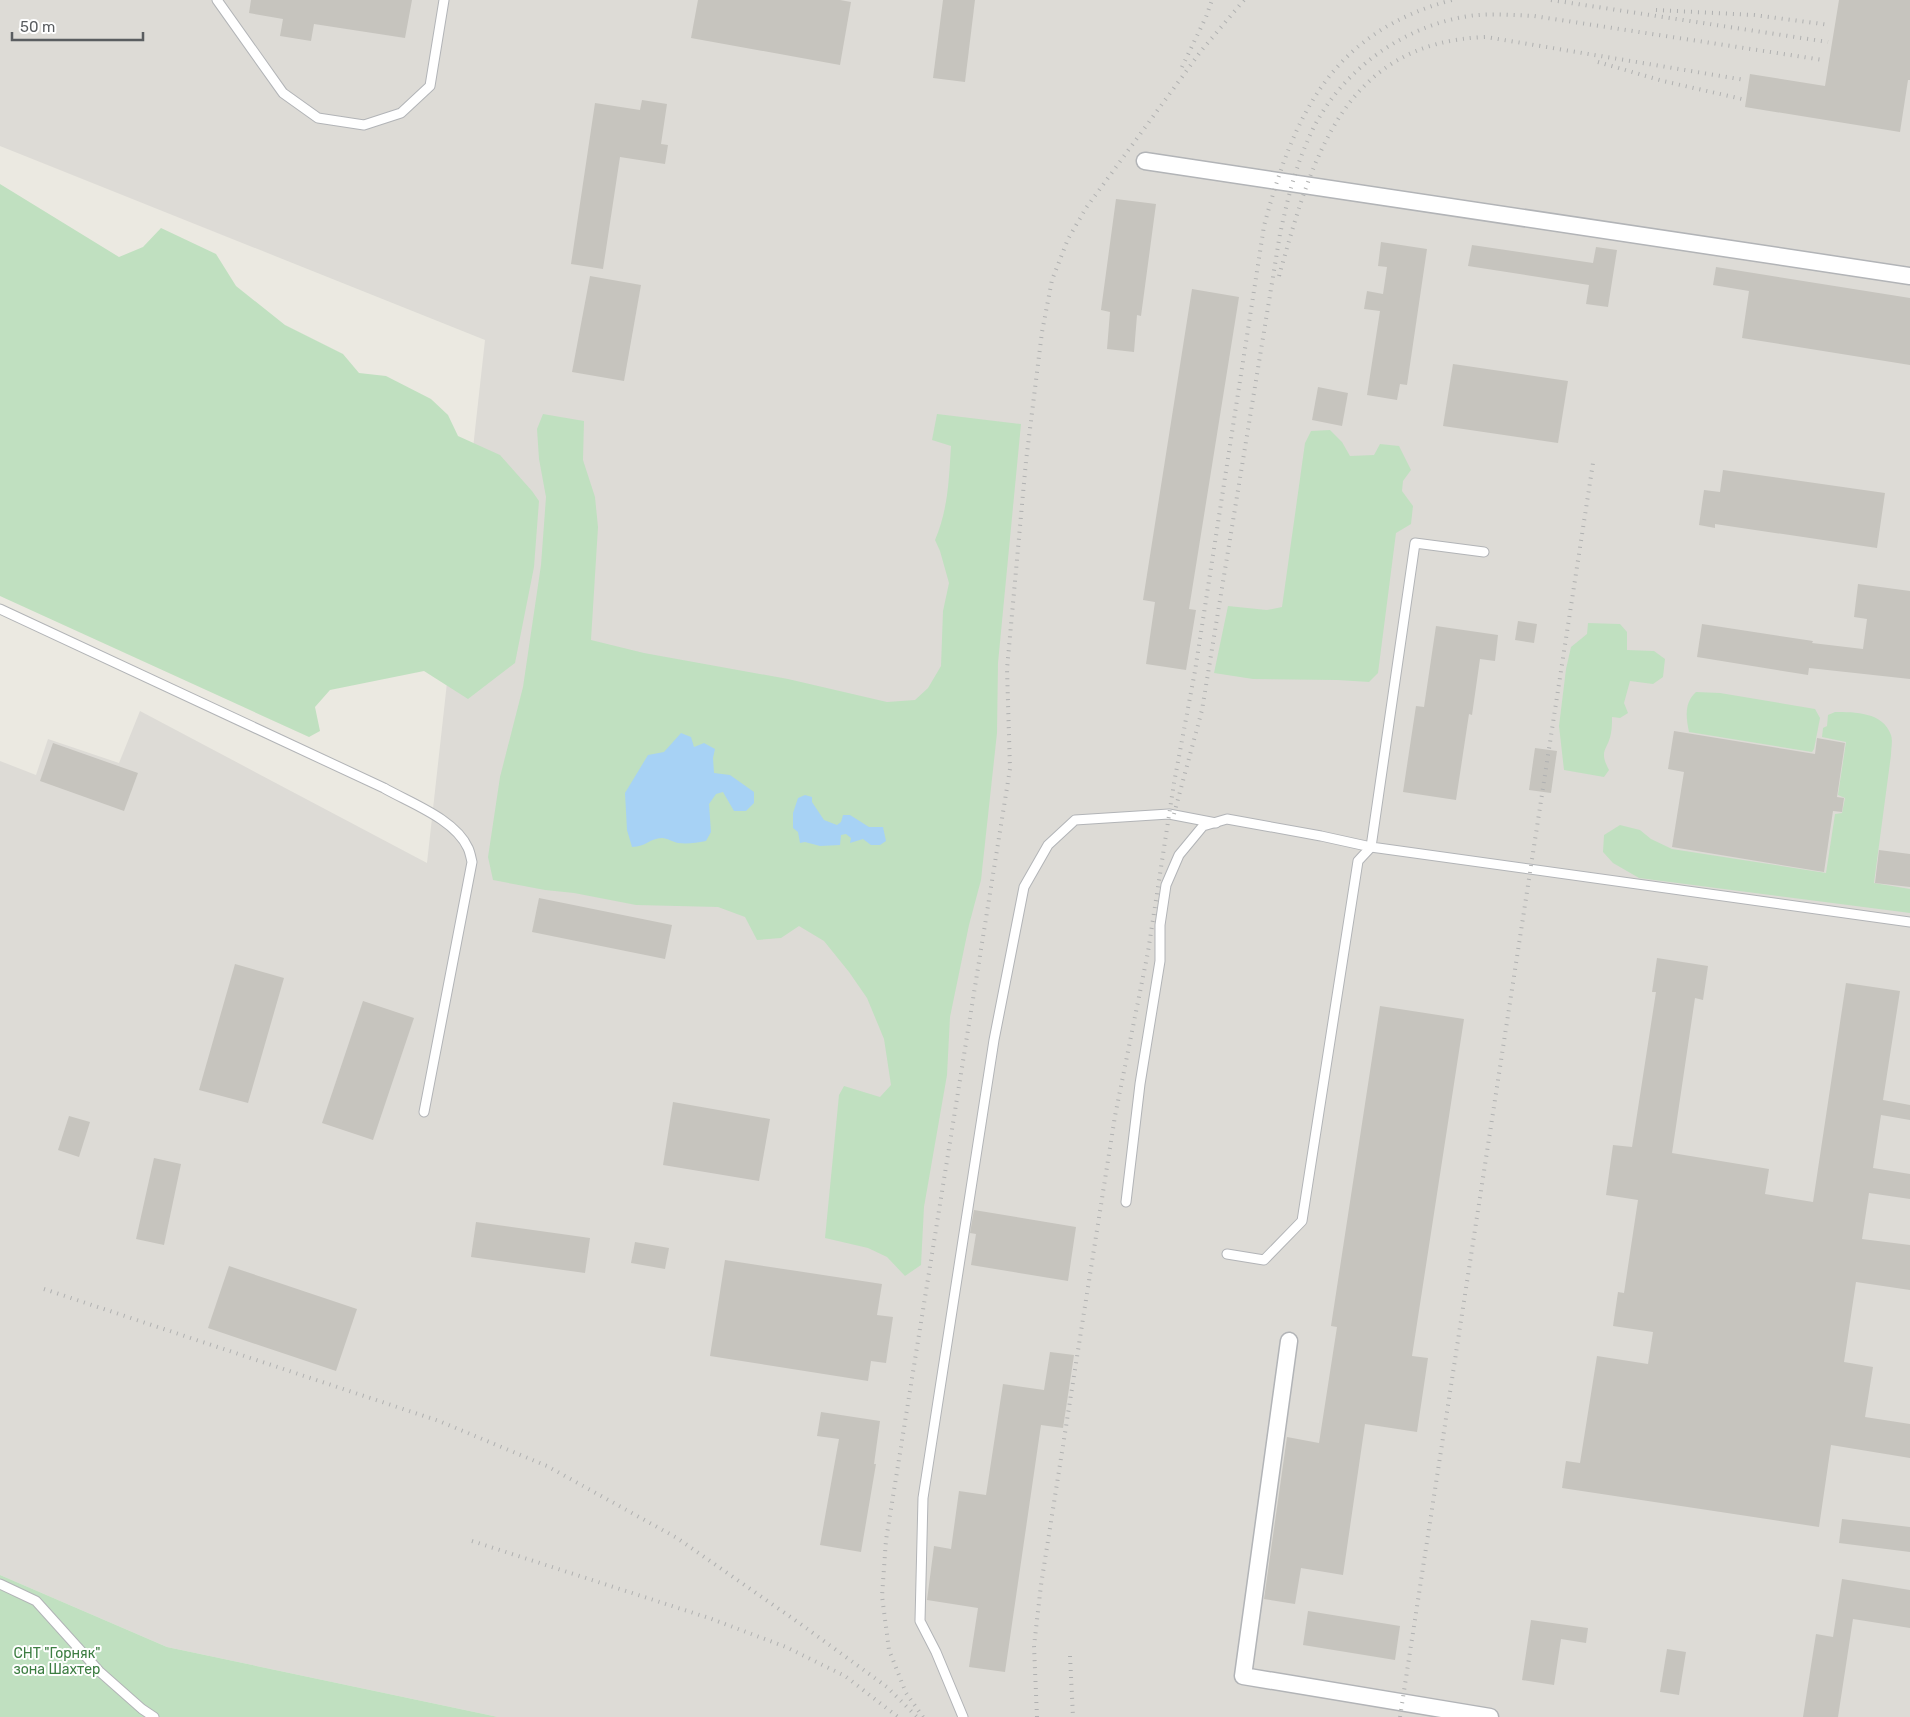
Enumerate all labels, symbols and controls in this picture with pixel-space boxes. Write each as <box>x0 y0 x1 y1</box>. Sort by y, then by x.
scale bar <box>12 10 144 42</box>
text: 50 m <box>20 18 55 36</box>
park label: СНТ "Горняк" зона Шахтер <box>14 1645 100 1678</box>

